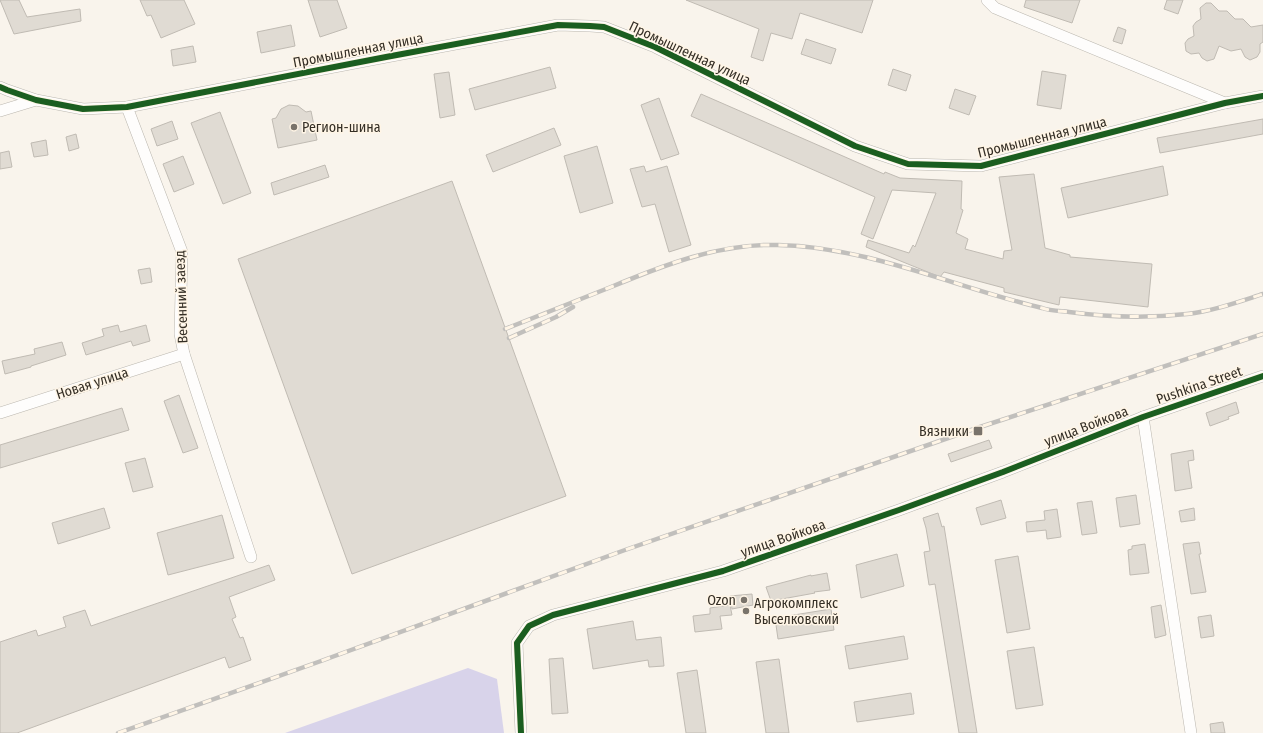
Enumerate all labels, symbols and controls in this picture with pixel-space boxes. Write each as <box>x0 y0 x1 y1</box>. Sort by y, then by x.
street label: Промышленная улица <box>626 18 753 89</box>
street label: Промышленная улица <box>292 30 425 71</box>
street label: Промышленная улица <box>976 113 1108 162</box>
place label: Регион-шина <box>302 119 381 136</box>
marker: Регион-шина <box>289 122 299 132</box>
street label: Весенний заезд <box>171 250 192 344</box>
street label: Pushkina Street <box>1154 363 1245 408</box>
street label: Новая улица <box>54 364 131 403</box>
street label: улица Войкова <box>1042 403 1131 450</box>
place label: Вязники <box>919 423 969 440</box>
marker: Вязники <box>972 425 984 437</box>
street label: улица Войкова <box>739 516 828 561</box>
place label: Ozon <box>707 592 736 609</box>
marker: Ozon <box>739 595 749 605</box>
place label: Агрокомплекс Выселковский <box>754 595 839 628</box>
marker: Агрокомплекс Выселковский <box>741 606 751 616</box>

